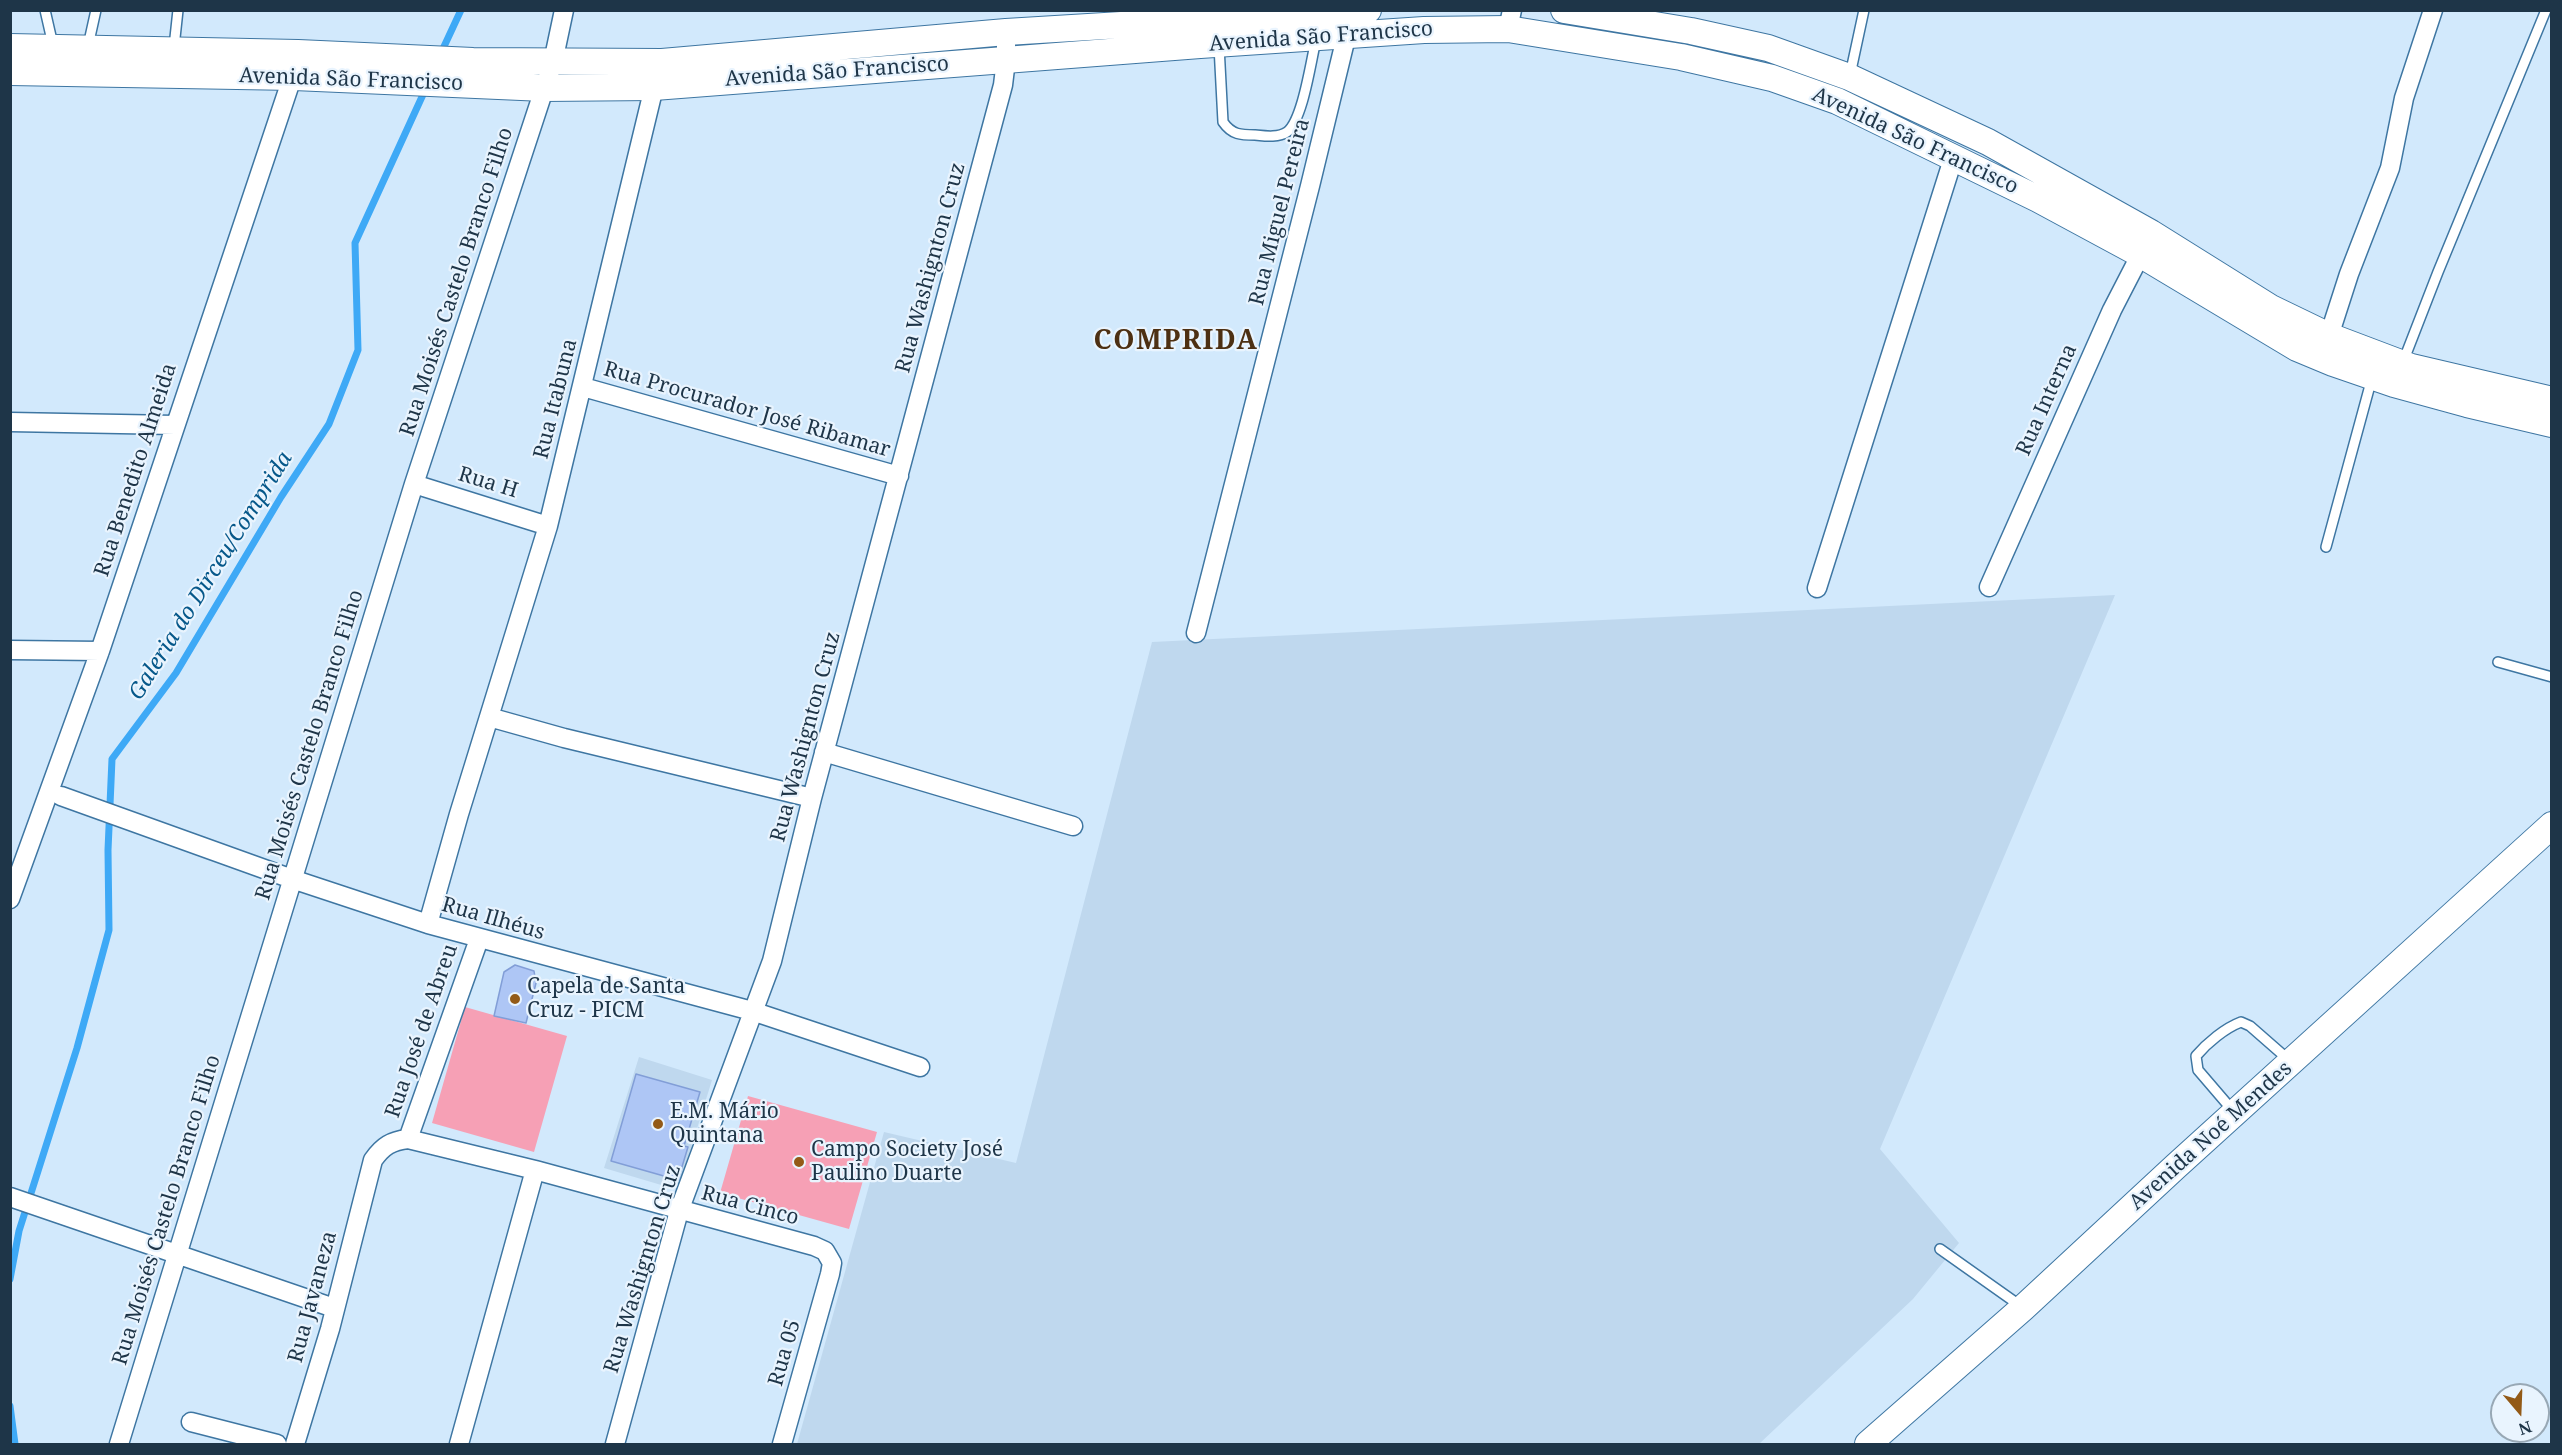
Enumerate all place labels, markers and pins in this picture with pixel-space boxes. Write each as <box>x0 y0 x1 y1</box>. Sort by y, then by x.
place label: Capela de Santa Cruz - PICM <box>527 974 685 1024</box>
marker: Capela de Santa Cruz - PICM <box>508 992 522 1006</box>
place label: E.M. Mário Quintana <box>670 1099 779 1149</box>
marker: E.M. Mário Quintana <box>651 1117 665 1131</box>
place label: Campo Society José Paulino Duarte <box>811 1137 1003 1187</box>
marker: Campo Society José Paulino Duarte <box>792 1155 806 1169</box>

